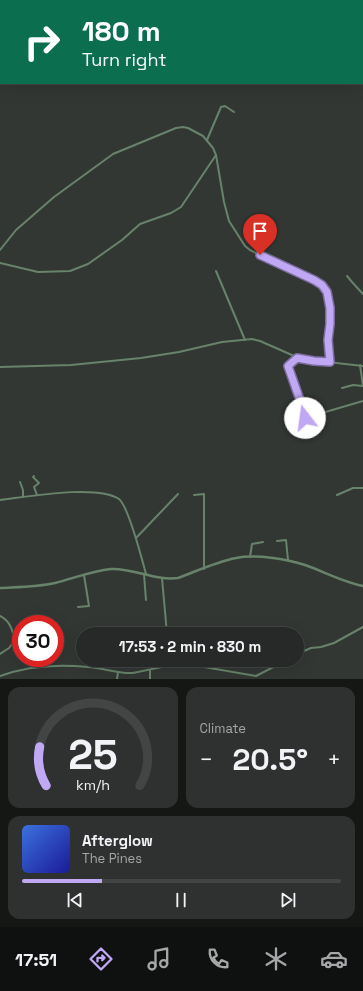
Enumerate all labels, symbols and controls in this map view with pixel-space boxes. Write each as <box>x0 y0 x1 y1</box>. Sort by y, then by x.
text: 180 m <box>82 13 161 49</box>
icon: right <box>16 16 68 68</box>
text: Turn right <box>82 48 166 71</box>
pin <box>243 214 277 255</box>
icon: arrive <box>249 220 271 242</box>
position arrow <box>284 397 326 439</box>
speed limit sign: 30 <box>12 615 64 667</box>
text: 17:53 · 2 min · 830 m <box>119 637 261 656</box>
text: Climate <box>200 720 246 737</box>
text: 25 <box>68 727 118 780</box>
text: 20.5° <box>232 740 308 779</box>
text: − <box>200 745 213 773</box>
text: + <box>327 745 341 773</box>
text: km/h <box>76 775 110 793</box>
text: Afterglow <box>82 831 153 850</box>
text: The Pines <box>82 850 142 867</box>
icon: previous <box>64 889 86 911</box>
icon: pause <box>170 889 192 911</box>
icon: next <box>277 889 299 911</box>
icon: directions <box>87 945 115 973</box>
icon: music <box>145 945 173 973</box>
icon: phone <box>204 945 232 973</box>
icon: climate <box>262 945 290 973</box>
icon: car <box>320 945 348 973</box>
text: 17:51 <box>15 948 57 971</box>

